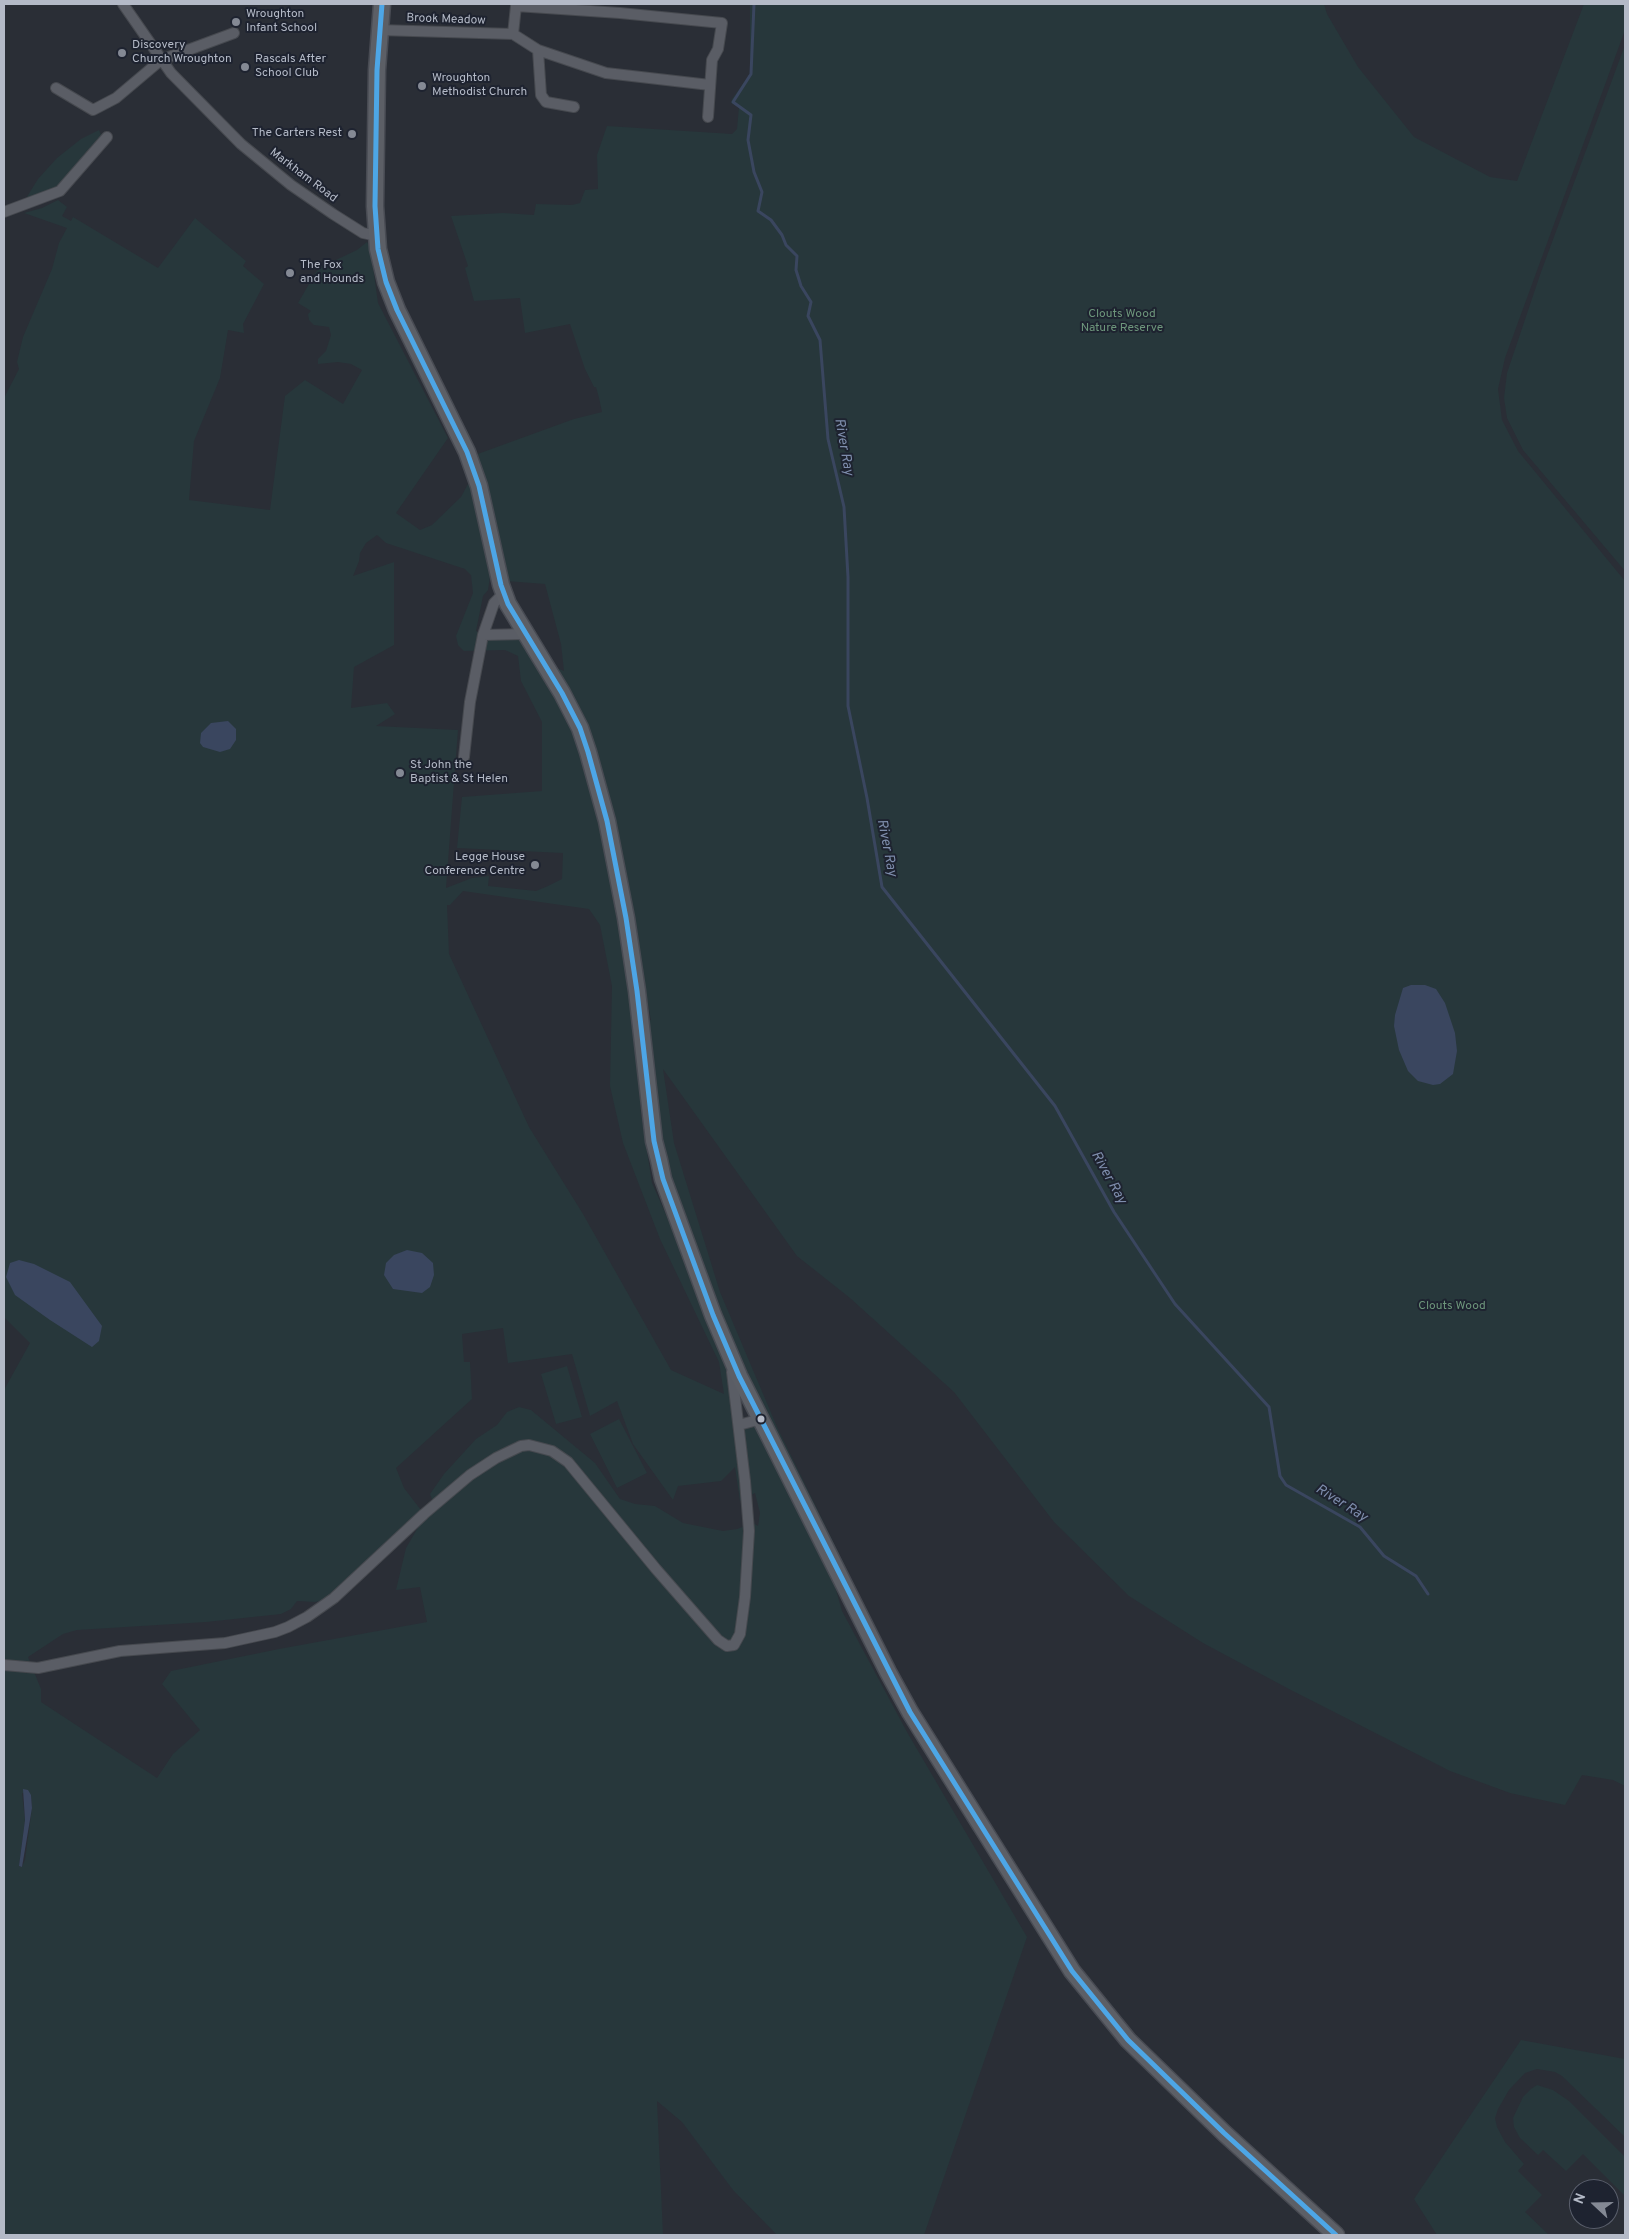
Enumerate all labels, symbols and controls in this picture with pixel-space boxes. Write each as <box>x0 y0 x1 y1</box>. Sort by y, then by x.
place label: Wroughton Infant School <box>246 8 317 36</box>
street label: Brook Meadow <box>406 11 486 29</box>
marker: Wroughton Infant School <box>230 16 242 28</box>
place label: Discovery Church Wroughton <box>132 39 232 67</box>
marker: Discovery Church Wroughton <box>116 47 128 59</box>
place label: Rascals After School Club <box>255 53 326 81</box>
marker: Rascals After School Club <box>239 61 251 73</box>
place label: Wroughton Methodist Church <box>432 72 527 100</box>
marker: Wroughton Methodist Church <box>416 80 428 92</box>
place label: The Carters Rest <box>252 127 342 141</box>
marker: The Carters Rest <box>346 128 358 140</box>
street label: Markham Road <box>266 146 340 206</box>
place label: The Fox and Hounds <box>300 259 364 287</box>
marker: The Fox and Hounds <box>284 267 296 279</box>
park label: Clouts Wood Nature Reserve <box>1081 308 1163 336</box>
water label: River Ray <box>830 417 856 477</box>
place label: St John the Baptist & St Helen <box>410 759 508 787</box>
marker: St John the Baptist & St Helen <box>394 767 406 779</box>
water label: River Ray <box>872 818 900 878</box>
place label: Legge House Conference Centre <box>424 851 525 879</box>
marker: Legge House Conference Centre <box>529 859 541 871</box>
water label: River Ray <box>1087 1149 1129 1207</box>
park label: Clouts Wood <box>1418 1300 1486 1314</box>
unlabelled marker <box>756 1414 766 1424</box>
water label: River Ray <box>1312 1482 1370 1526</box>
north arrow <box>1569 2179 1619 2229</box>
text: N <box>1571 2191 1590 2207</box>

